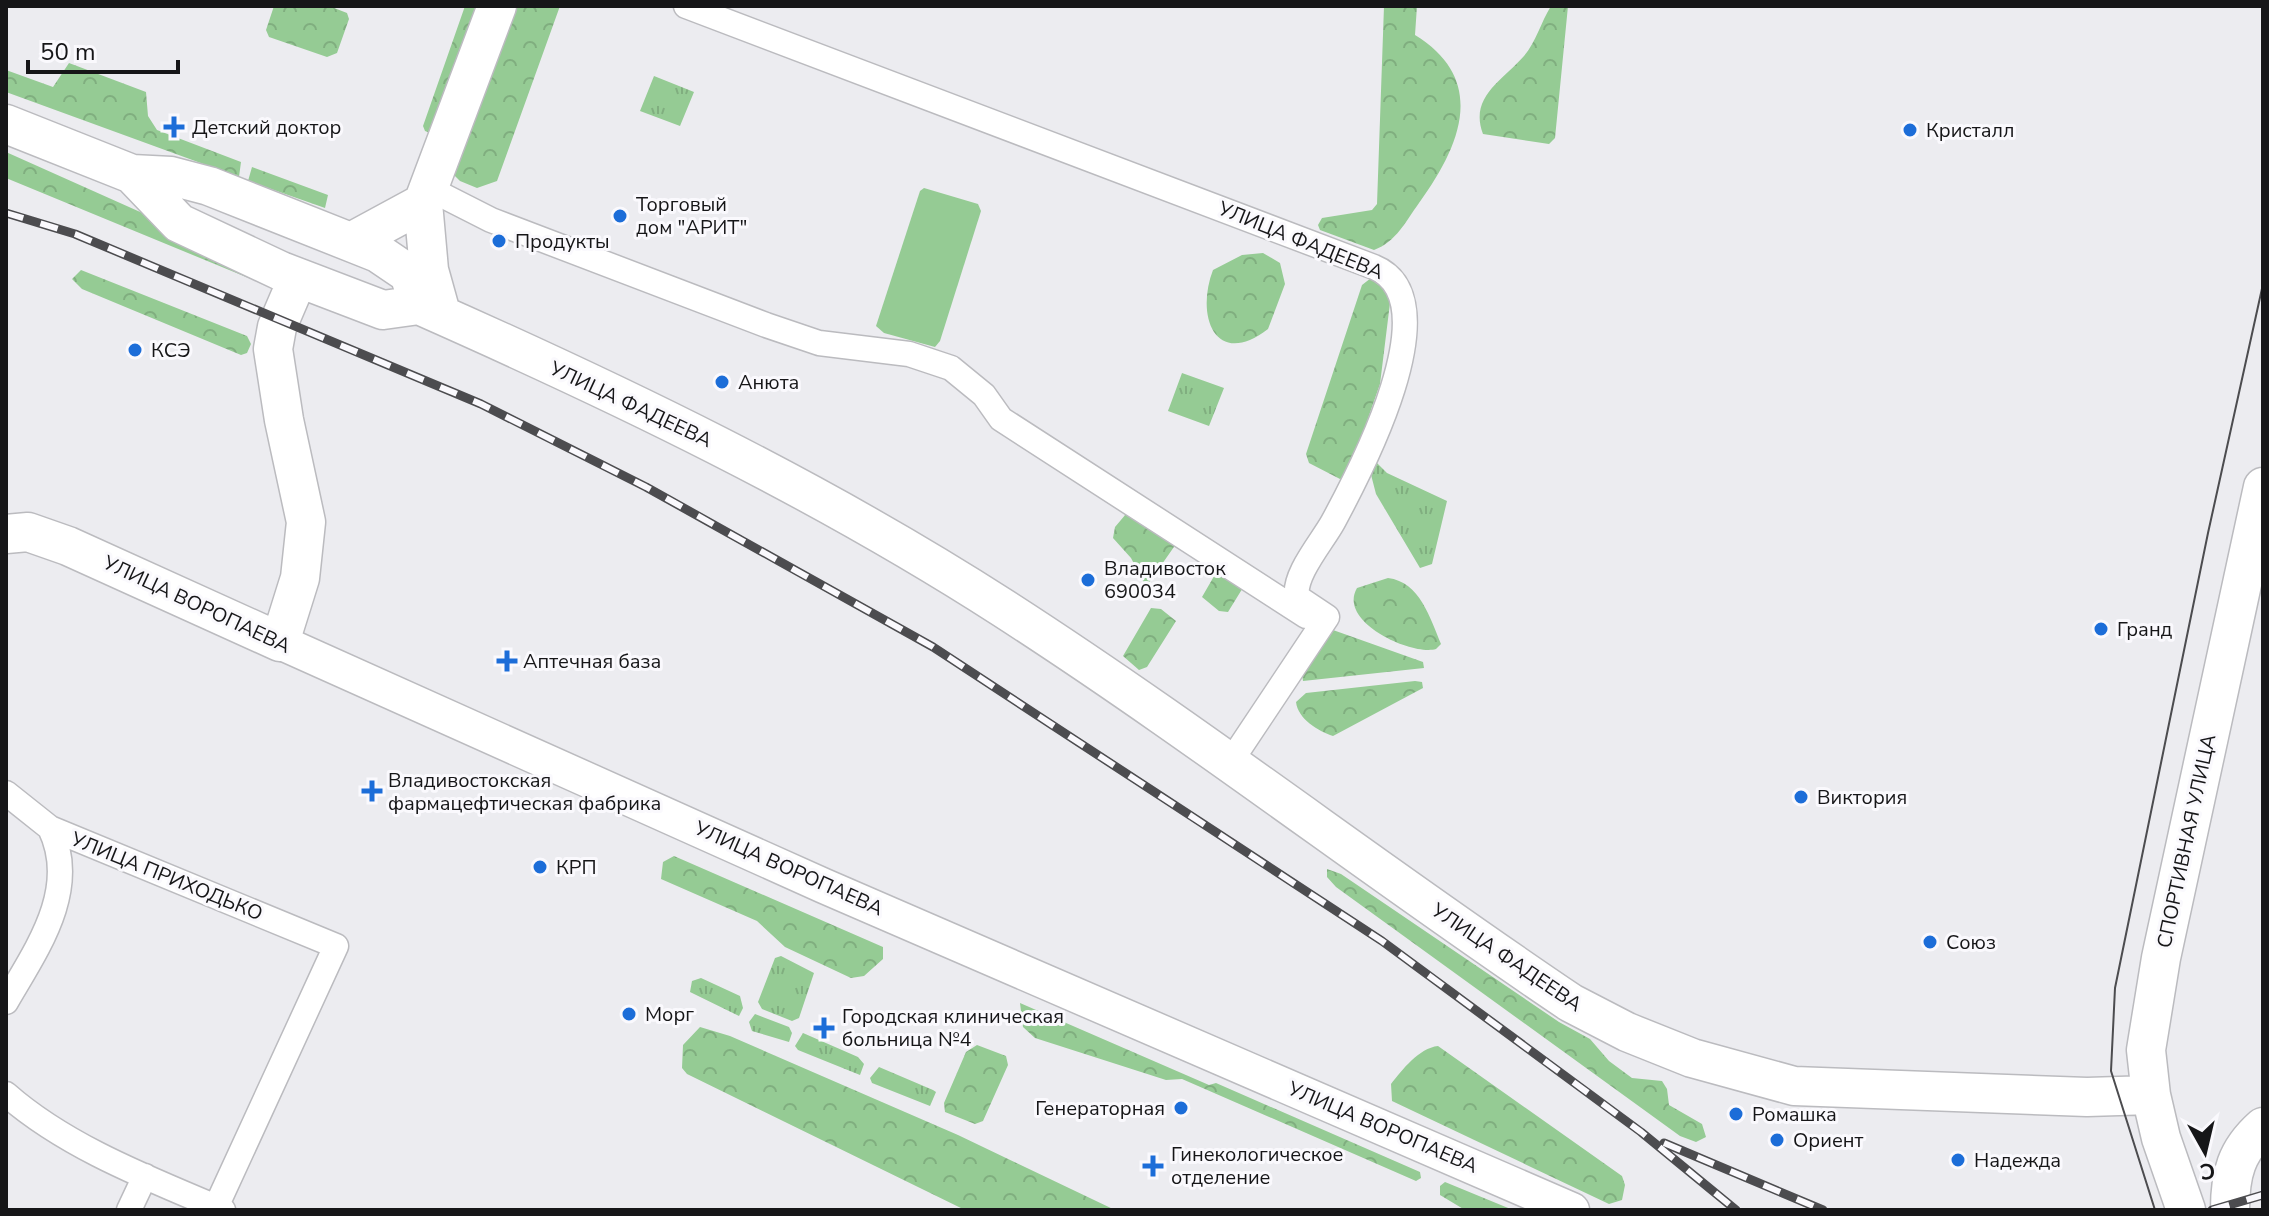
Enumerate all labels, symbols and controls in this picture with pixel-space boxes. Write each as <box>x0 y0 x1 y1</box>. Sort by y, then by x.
scale bar <box>28 24 178 74</box>
text: 50 m <box>40 36 96 68</box>
place label: Детский доктор <box>192 114 341 141</box>
marker: Детский доктор <box>163 116 185 138</box>
place label: Кристалл <box>1926 117 2014 144</box>
marker: Кристалл <box>1901 121 1919 139</box>
place label: Торговый дом "АРИТ" <box>636 191 747 241</box>
street label: УЛИЦА ФАДЕЕВА <box>1213 195 1388 286</box>
marker: Торговый дом "АРИТ" <box>611 207 629 225</box>
place label: Продукты <box>515 228 610 255</box>
marker: Продукты <box>490 232 508 250</box>
place label: КСЭ <box>151 337 191 364</box>
marker: КСЭ <box>126 341 144 359</box>
street label: УЛИЦА ФАДЕЕВА <box>544 355 717 454</box>
place label: Анюта <box>738 369 799 396</box>
marker: Анюта <box>713 373 731 391</box>
street label: УЛИЦА ВОРОПАЕВА <box>98 549 295 660</box>
place label: Владивосток 690034 <box>1104 555 1226 605</box>
marker: Владивосток 690034 <box>1079 571 1097 589</box>
place label: Гранд <box>2117 616 2173 643</box>
marker: Гранд <box>2092 620 2110 638</box>
place label: Аптечная база <box>523 648 661 675</box>
marker: Аптечная база <box>498 652 516 670</box>
street label: СПОРТИВНАЯ УЛИЦА <box>2151 731 2222 950</box>
place label: Владивостокская фармацефтическая фабрика <box>388 767 661 817</box>
marker: Владивостокская фармацефтическая фабрика <box>363 782 381 800</box>
place label: Виктория <box>1817 784 1907 811</box>
marker: Виктория <box>1792 788 1810 806</box>
street label: УЛИЦА ВОРОПАЕВА <box>689 814 888 922</box>
street label: УЛИЦА ПРИХОДЬКО <box>66 825 267 927</box>
place label: КРП <box>556 854 597 881</box>
marker: КРП <box>531 858 549 876</box>
street label: УЛИЦА ФАДЕЕВА <box>1425 896 1588 1018</box>
place label: Союз <box>1946 929 1996 956</box>
marker: Союз <box>1921 933 1939 951</box>
place label: Морг <box>645 1001 694 1028</box>
place label: Городская клиническая больница №4 <box>842 1003 1064 1053</box>
marker: Морг <box>620 1005 638 1023</box>
marker: Городская клиническая больница №4 <box>813 1017 835 1039</box>
street label: УЛИЦА ВОРОПАЕВА <box>1283 1075 1482 1180</box>
place label: Генераторная <box>1035 1095 1165 1122</box>
marker: Генераторная <box>1172 1099 1190 1117</box>
place label: Ромашка <box>1752 1101 1837 1128</box>
marker: Ромашка <box>1727 1105 1745 1123</box>
north arrow <box>2165 1112 2245 1192</box>
place label: Ориент <box>1793 1127 1863 1154</box>
marker: Ориент <box>1768 1131 1786 1149</box>
place label: Гинекологическое отделение <box>1171 1141 1343 1191</box>
place label: Надежда <box>1974 1147 2061 1174</box>
marker: Надежда <box>1949 1151 1967 1169</box>
marker: Гинекологическое отделение <box>1142 1155 1164 1177</box>
text: С <box>2198 1155 2217 1187</box>

